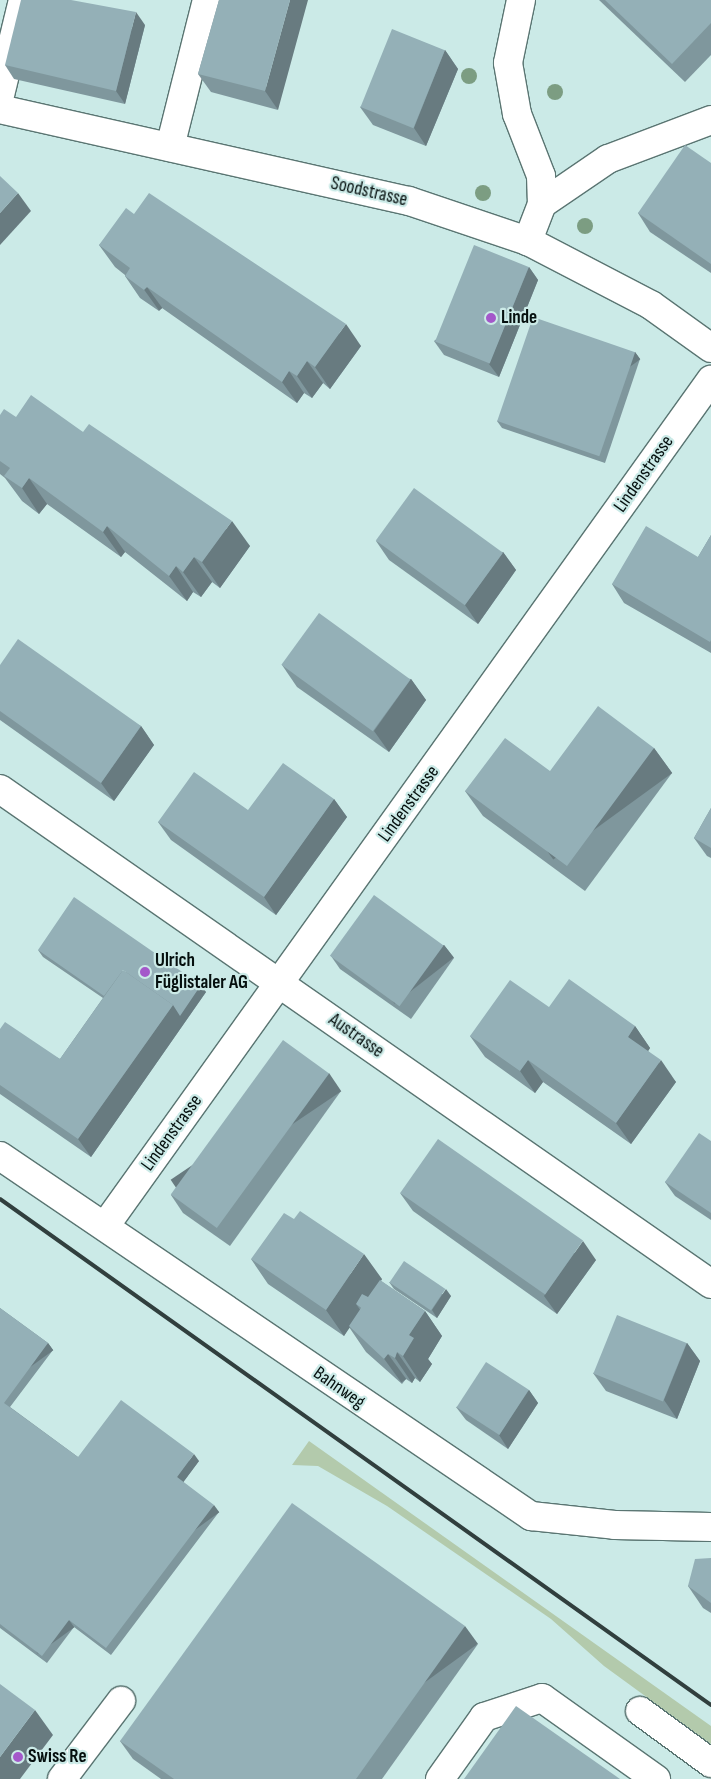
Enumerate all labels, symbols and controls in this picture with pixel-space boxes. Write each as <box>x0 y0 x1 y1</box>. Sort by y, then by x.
street label: Soodstrasse <box>328 172 410 212</box>
place label: Linde <box>501 307 537 329</box>
marker: Linde <box>485 312 497 324</box>
street label: Lindenstrasse <box>609 431 679 517</box>
street label: Lindenstrasse <box>374 761 444 847</box>
place label: Ulrich Füglistaler AG <box>155 950 248 994</box>
marker: Ulrich Füglistaler AG <box>139 966 151 978</box>
street label: Austrasse <box>324 1009 388 1063</box>
street label: Lindenstrasse <box>137 1090 207 1176</box>
street label: Bahnweg <box>309 1362 369 1414</box>
place label: Swiss Re <box>28 1746 86 1768</box>
marker: Swiss Re <box>12 1751 24 1763</box>

